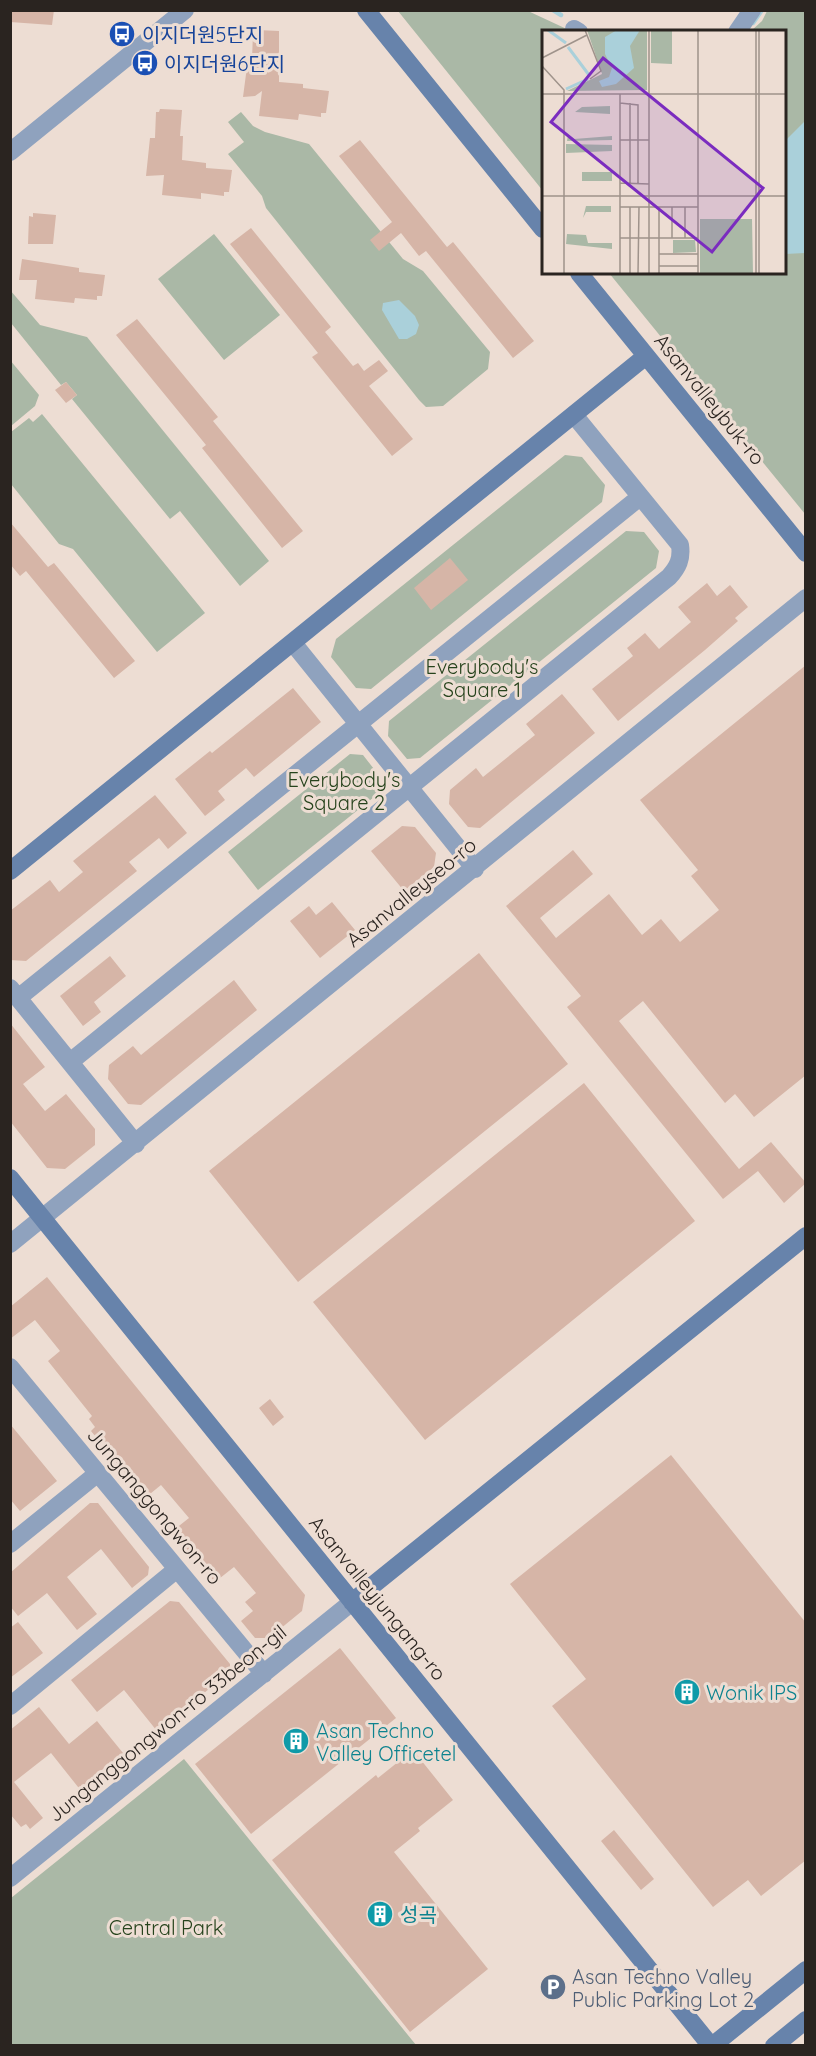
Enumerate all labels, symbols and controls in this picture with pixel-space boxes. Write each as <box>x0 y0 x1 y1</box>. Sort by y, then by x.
bus stop icon: 이지더원5단지 <box>107 19 137 49</box>
place label: 이지더원5단지 <box>142 22 263 47</box>
inset map <box>542 30 786 274</box>
bus stop icon: 이지더원6단지 <box>130 48 160 78</box>
place label: 이지더원6단지 <box>164 51 285 76</box>
street label: Asanvalleybuk-ro <box>649 328 771 470</box>
park label: Everybody's Square 1 <box>426 654 538 702</box>
park label: Everybody's Square 2 <box>288 767 400 815</box>
street label: Asanvalleyseo-ro <box>341 832 481 952</box>
street label: Junganggongwon-ro <box>82 1423 228 1589</box>
street label: Asanvalleyjungang-ro <box>304 1511 452 1685</box>
street label: Junganggongwon-ro 33beon-gil <box>43 1619 291 1827</box>
building icon: Wonik IPS <box>672 1677 702 1707</box>
place label: Wonik IPS <box>706 1680 797 1705</box>
place label: Asan Techno Valley Officetel <box>316 1718 456 1766</box>
building icon: Asan Techno Valley Officetel <box>281 1726 311 1756</box>
building icon: 성곡 <box>365 1899 395 1929</box>
place label: 성곡 <box>400 1902 437 1927</box>
park label: Central Park <box>109 1915 223 1940</box>
place label: Asan Techno Valley Public Parking Lot 2 <box>572 1964 754 2012</box>
parking icon: Asan Techno Valley Public Parking Lot 2 <box>538 1972 568 2002</box>

